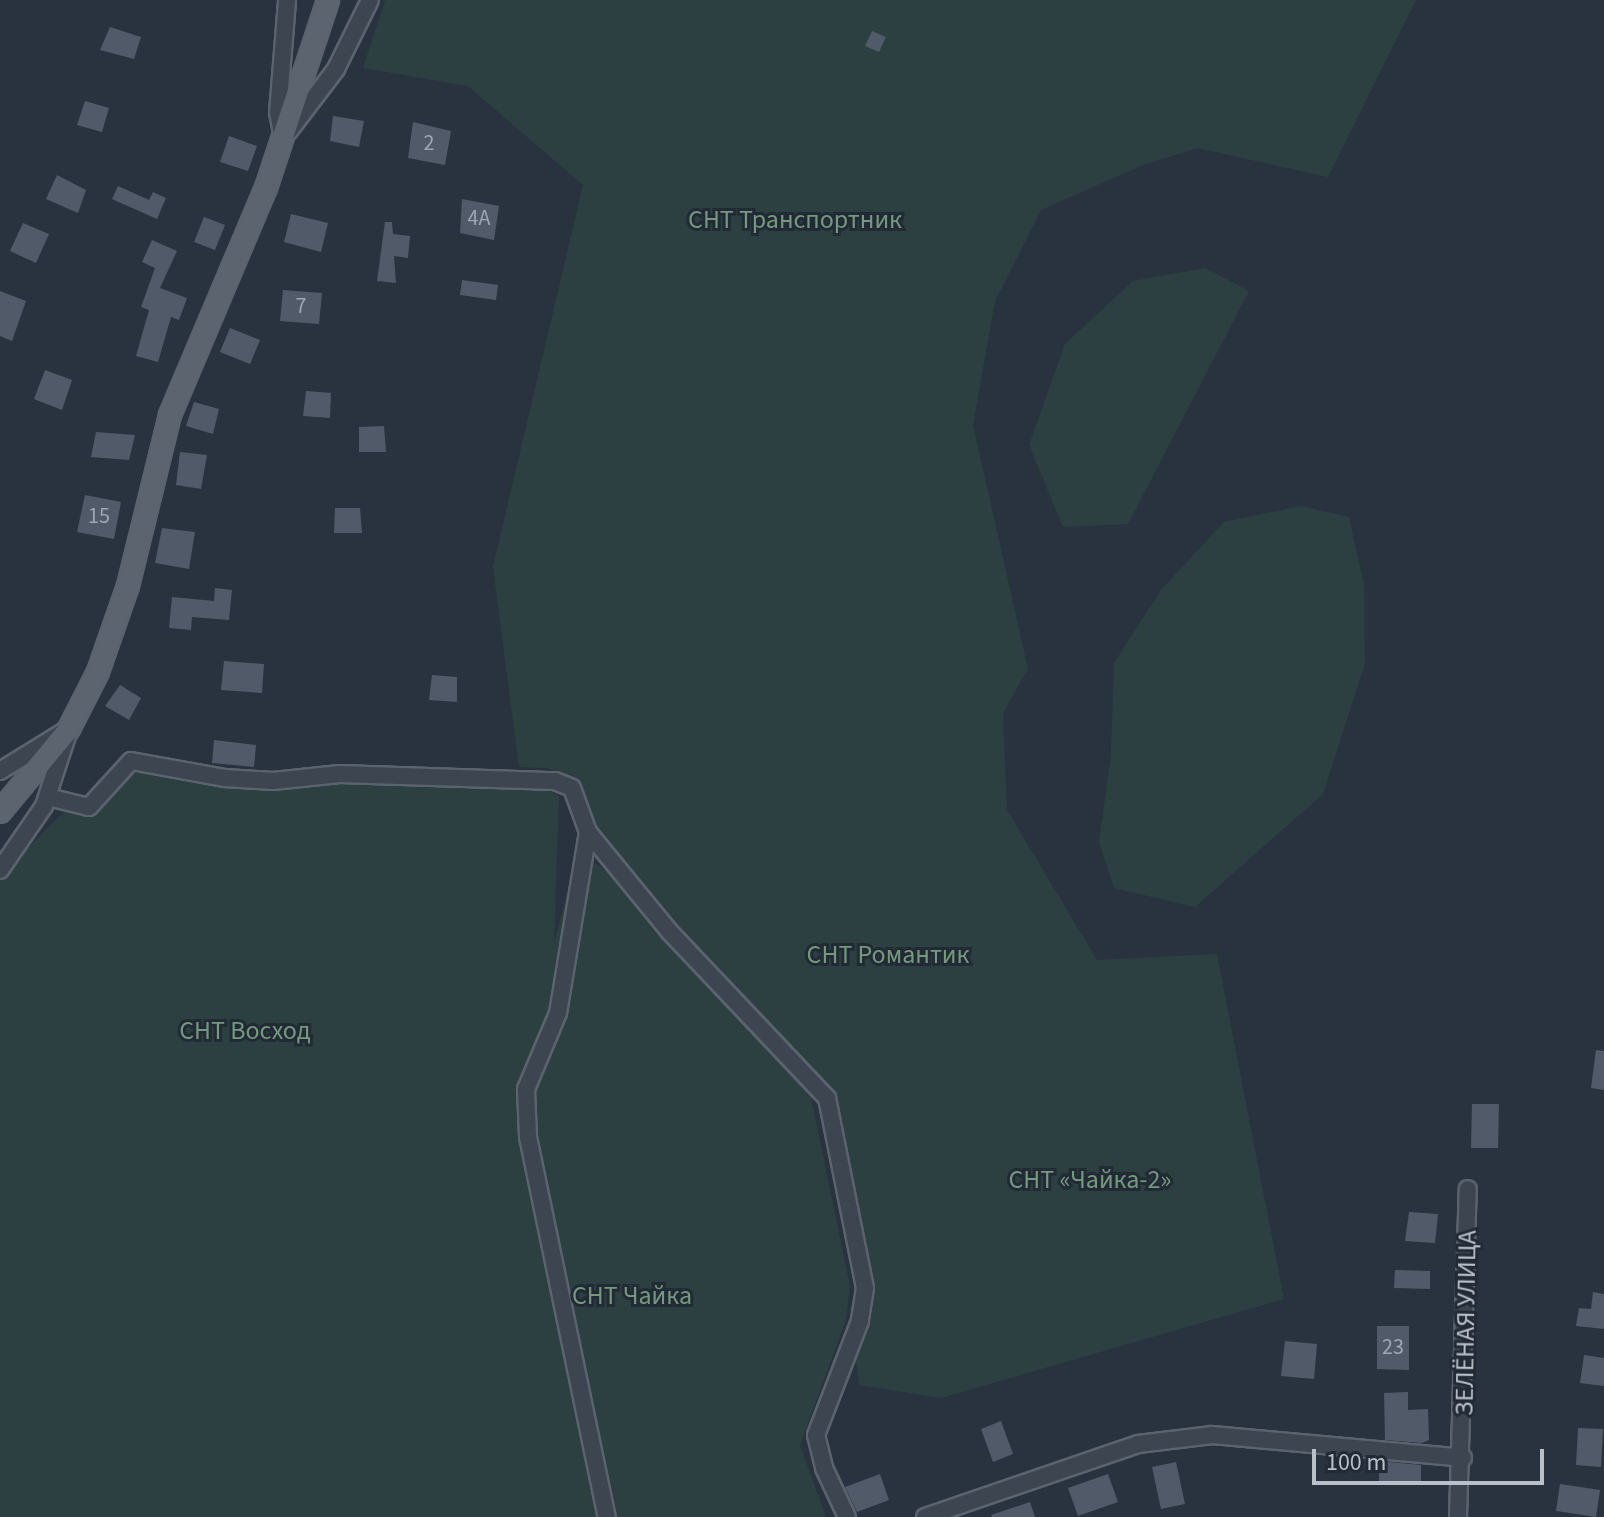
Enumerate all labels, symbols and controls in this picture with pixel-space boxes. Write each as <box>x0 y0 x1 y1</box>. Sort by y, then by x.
house number: 2 <box>424 131 434 157</box>
park label: СНТ Транспортник <box>688 204 902 236</box>
house number: 4А <box>468 206 490 232</box>
house number: 7 <box>296 294 306 320</box>
house number: 15 <box>88 504 110 530</box>
park label: СНТ Романтик <box>807 939 969 971</box>
park label: СНТ Восход <box>179 1015 311 1047</box>
park label: СНТ «Чайка-2» <box>1009 1164 1171 1196</box>
street label: ЗЕЛЁНАЯ УЛИЦА <box>1449 1230 1483 1416</box>
park label: СНТ Чайка <box>572 1280 692 1312</box>
house number: 23 <box>1382 1335 1404 1361</box>
scale bar <box>1316 1433 1548 1483</box>
text: 100 m <box>1326 1445 1386 1480</box>

